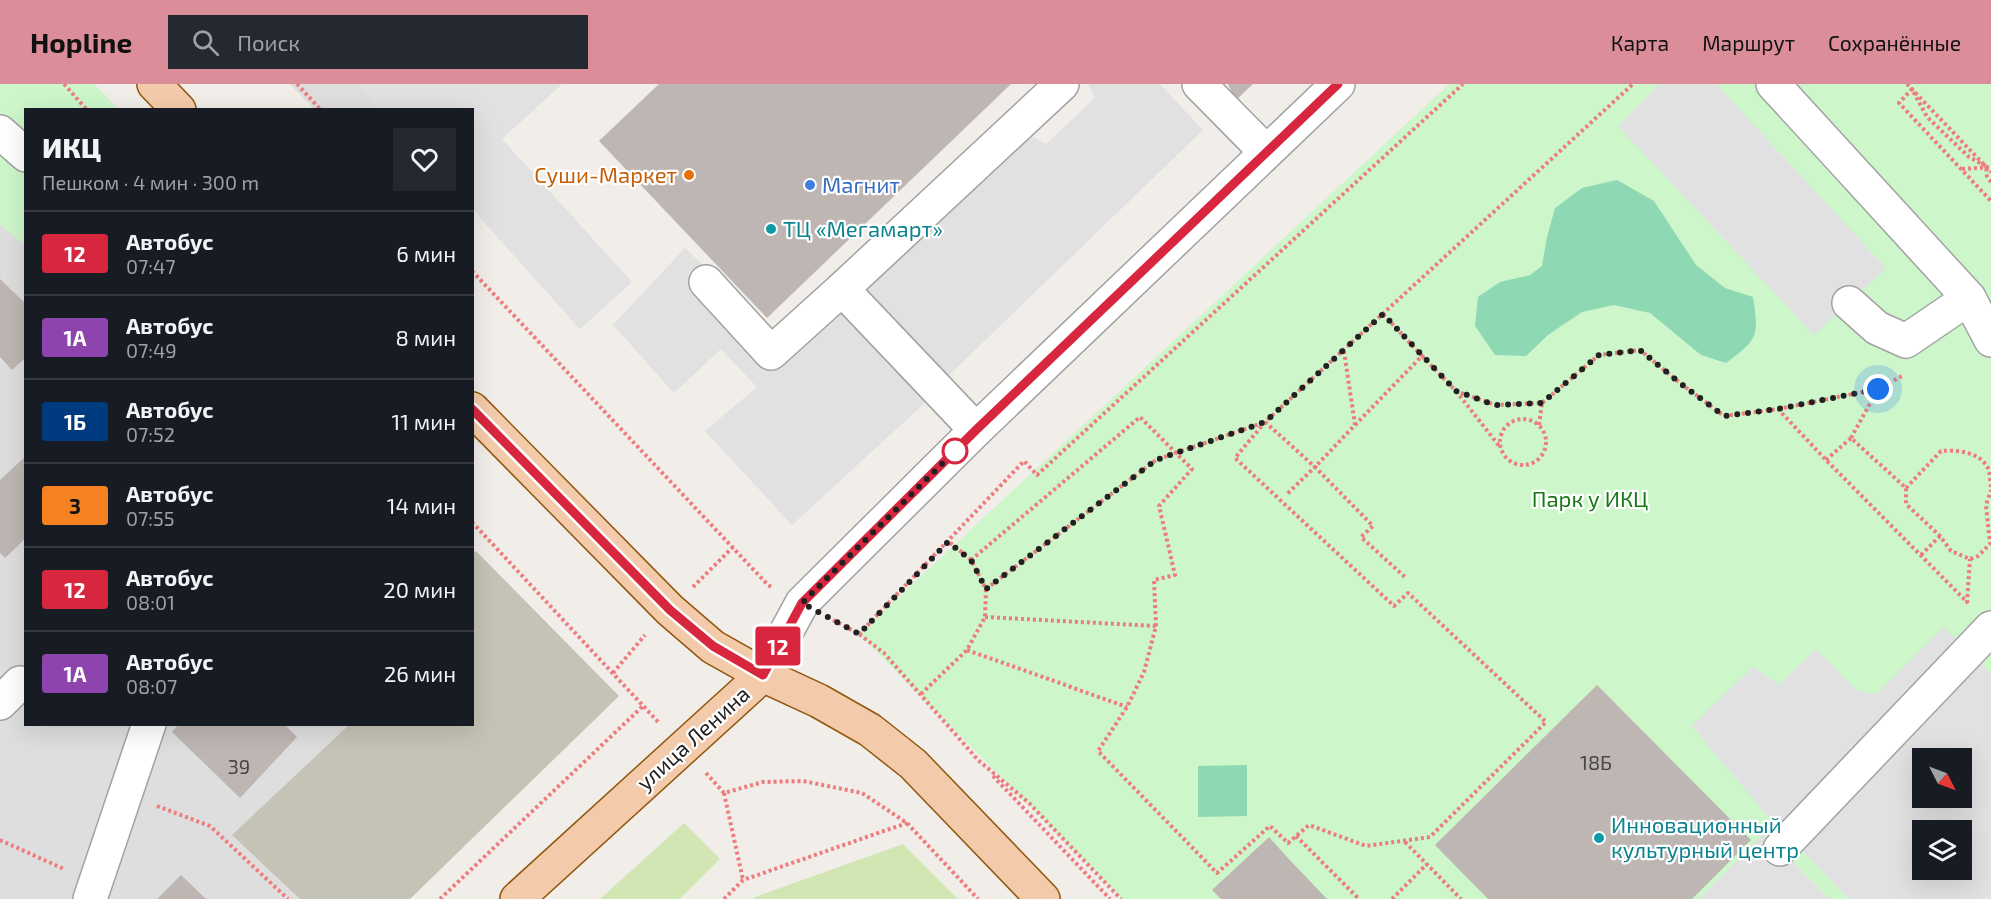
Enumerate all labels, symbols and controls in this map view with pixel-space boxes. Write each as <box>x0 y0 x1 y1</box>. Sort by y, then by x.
search box <box>168 15 588 69</box>
text: Hopline <box>30 25 132 59</box>
icon: search <box>189 26 222 59</box>
text: Поиск <box>237 29 300 55</box>
text: Карта <box>1611 30 1669 55</box>
text: Маршрут <box>1702 30 1795 55</box>
text: Сохранённые <box>1828 30 1961 55</box>
button: heart <box>393 128 456 191</box>
text: ИКЦ <box>42 130 101 164</box>
place label: Суши-Маркет <box>534 161 677 188</box>
marker: Суши-Маркет <box>682 168 696 182</box>
text: Пешком · 4 мин · 300 m <box>42 170 259 194</box>
place label: Магнит <box>822 171 900 197</box>
marker: Магнит <box>803 178 817 192</box>
place label: ТЦ «Мегамарт» <box>783 215 943 241</box>
marker: ТЦ «Мегамарт» <box>764 222 778 236</box>
text: Автобус <box>126 228 214 254</box>
text: 6 мин <box>396 240 456 266</box>
text: 12 <box>64 241 86 266</box>
text: 07:47 <box>126 254 176 278</box>
text: Автобус <box>126 312 214 338</box>
text: 8 мин <box>396 324 456 350</box>
text: 1А <box>64 325 86 350</box>
text: 07:49 <box>126 338 177 362</box>
your location <box>1863 374 1893 404</box>
text: Автобус <box>126 396 214 422</box>
text: 11 мин <box>391 408 456 434</box>
text: 1Б <box>64 409 86 434</box>
text: 07:52 <box>126 422 175 446</box>
unlabelled marker <box>942 438 968 464</box>
text: Автобус <box>126 480 214 506</box>
park label: Парк у ИКЦ <box>1532 485 1648 512</box>
text: 14 мин <box>387 492 456 518</box>
text: 3 <box>69 493 81 518</box>
text: 07:55 <box>126 506 174 530</box>
text: Автобус <box>126 564 214 590</box>
text: 20 мин <box>383 576 456 602</box>
text: 12 <box>64 577 86 602</box>
text: 08:01 <box>126 590 175 614</box>
line badge: 12 <box>751 626 805 666</box>
text: 12 <box>767 634 789 659</box>
text: Автобус <box>126 648 214 674</box>
text: 26 мин <box>384 660 456 686</box>
text: 1А <box>64 661 86 686</box>
text: 08:07 <box>126 674 177 698</box>
street label: улица Ленина <box>630 680 755 796</box>
north arrow <box>1912 748 1972 808</box>
map controls <box>1912 748 1972 880</box>
house number: 18Б <box>1580 750 1612 774</box>
house number: 39 <box>228 754 250 778</box>
place label: Инновационный культурный центр <box>1611 811 1799 863</box>
button: layers <box>1912 820 1972 880</box>
marker: Инновационный культурный центр <box>1592 831 1606 845</box>

